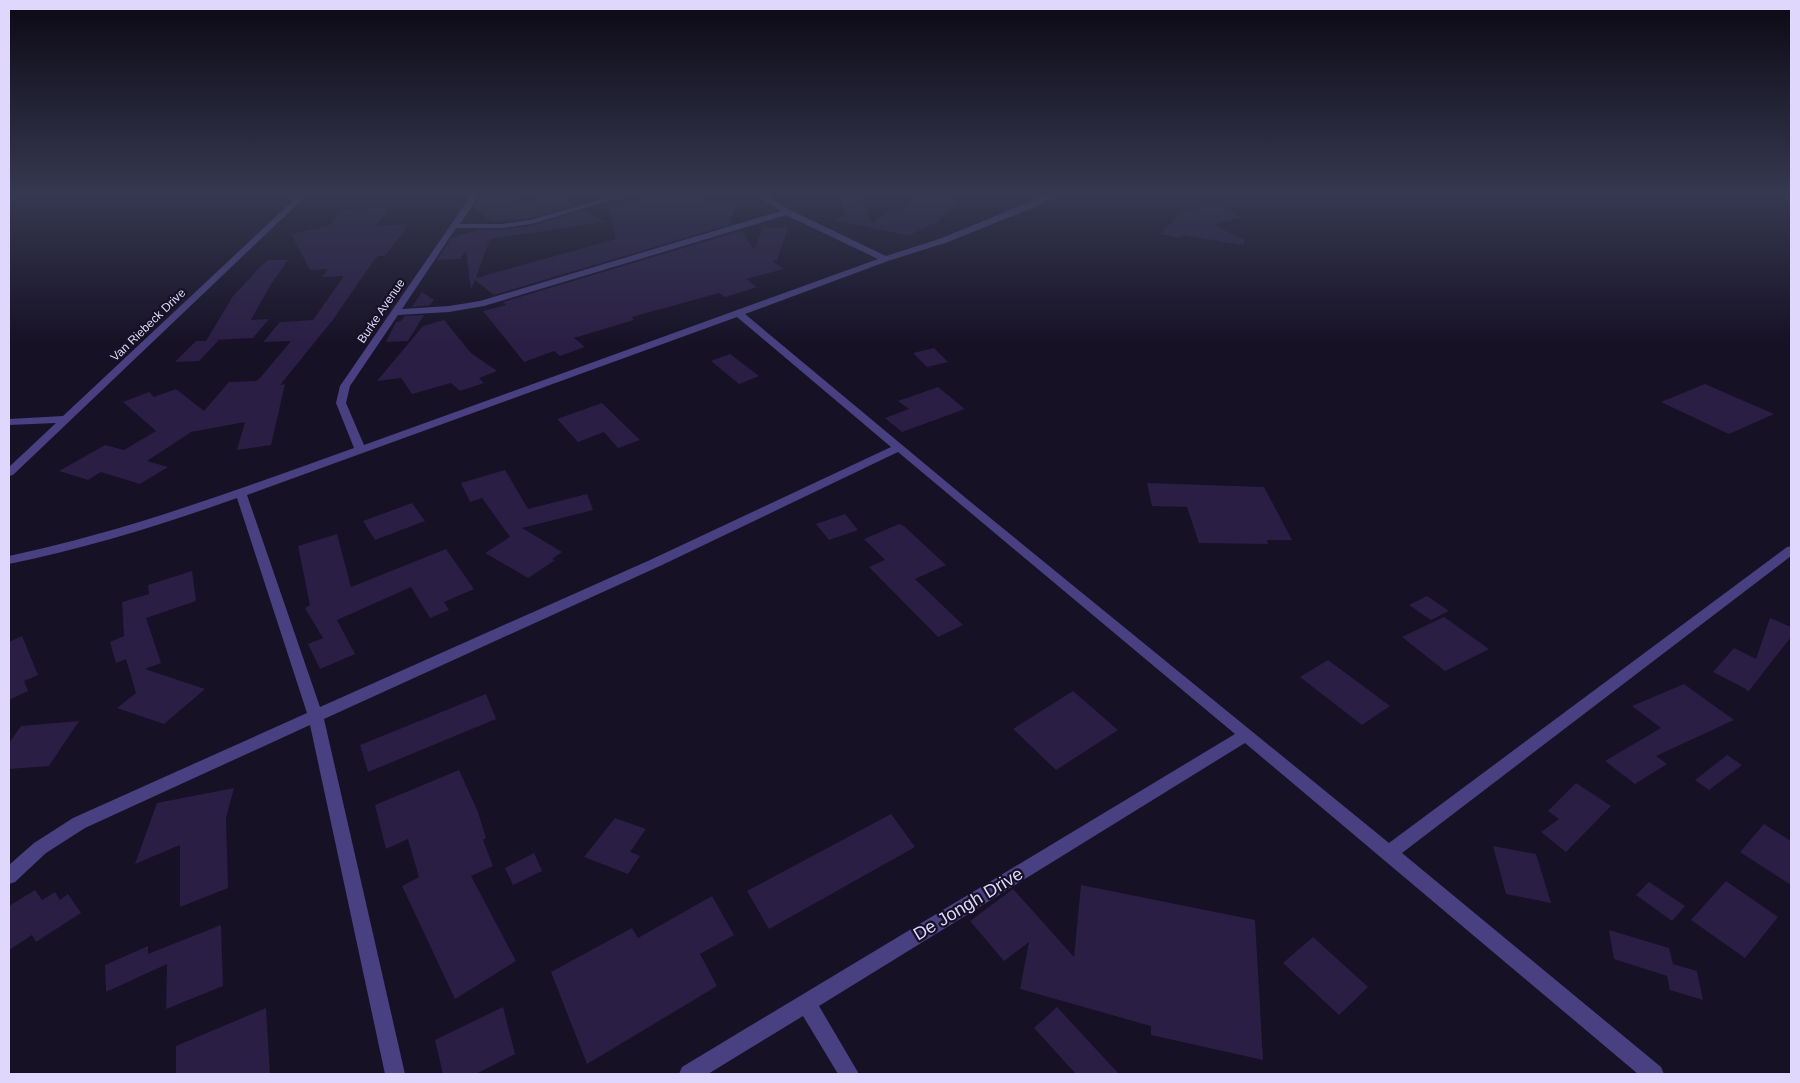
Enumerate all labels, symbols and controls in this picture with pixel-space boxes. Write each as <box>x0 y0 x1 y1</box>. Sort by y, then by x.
street label: Burke Avenue <box>354 276 408 346</box>
street label: Van Riebeck Drive <box>108 286 189 364</box>
street label: De Jongh Drive <box>910 863 1026 945</box>

